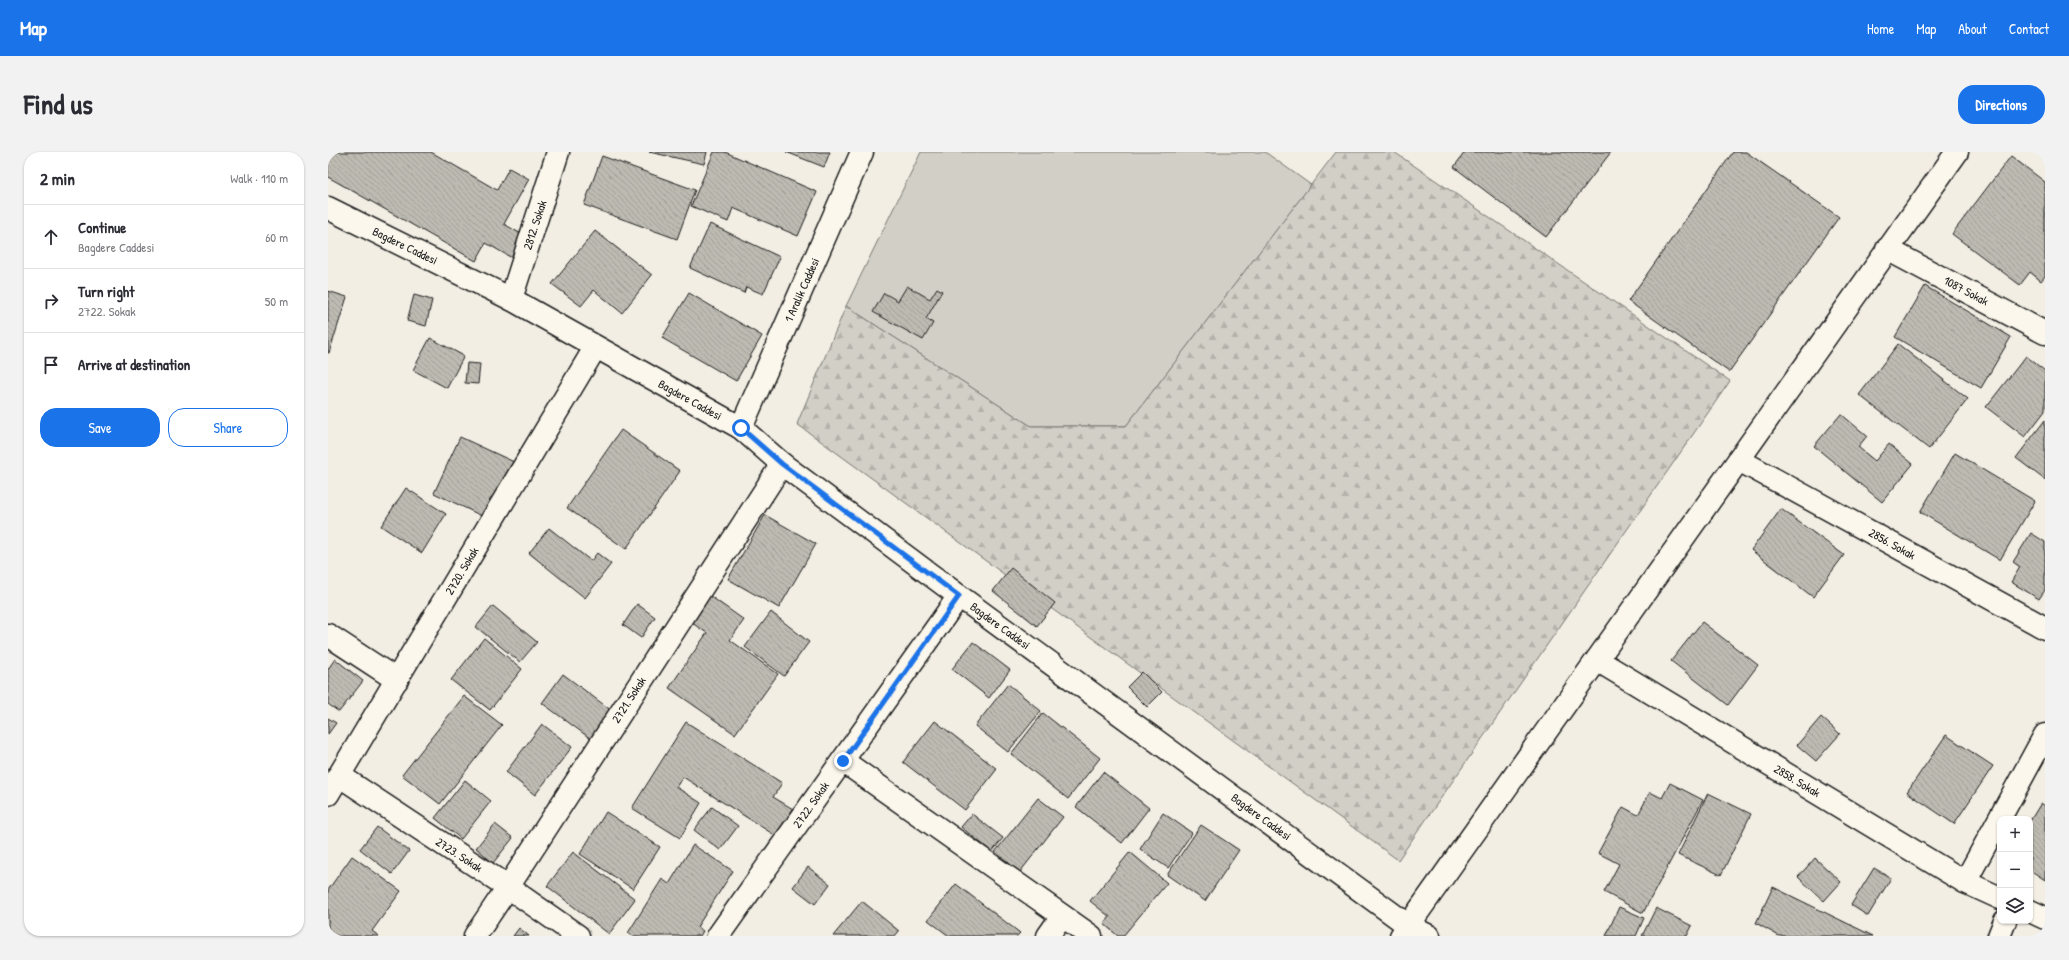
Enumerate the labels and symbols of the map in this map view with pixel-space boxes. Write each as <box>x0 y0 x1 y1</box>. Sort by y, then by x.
street label: 2812. Sokak <box>519 198 551 252</box>
street label: Bagdere Caddesi <box>370 222 441 269</box>
street label: 1 Aralik Caddesi <box>780 255 823 325</box>
street label: 1087 Sokak <box>1941 272 1992 309</box>
street label: Bagdere Caddesi <box>655 375 725 424</box>
route start <box>732 419 750 437</box>
street label: 2856. Sokak <box>1866 524 1919 563</box>
street label: 2720. Sokak <box>441 544 482 598</box>
street label: Bagdere Caddesi <box>967 598 1034 653</box>
street label: 2721. Sokak <box>607 673 650 726</box>
route end <box>834 752 852 770</box>
street label: 2858. Sokak <box>1771 760 1824 801</box>
street label: 2722. Sokak <box>788 778 833 831</box>
street label: Bagdere Caddesi <box>1228 789 1295 844</box>
street label: 2723. Sokak <box>432 833 486 876</box>

